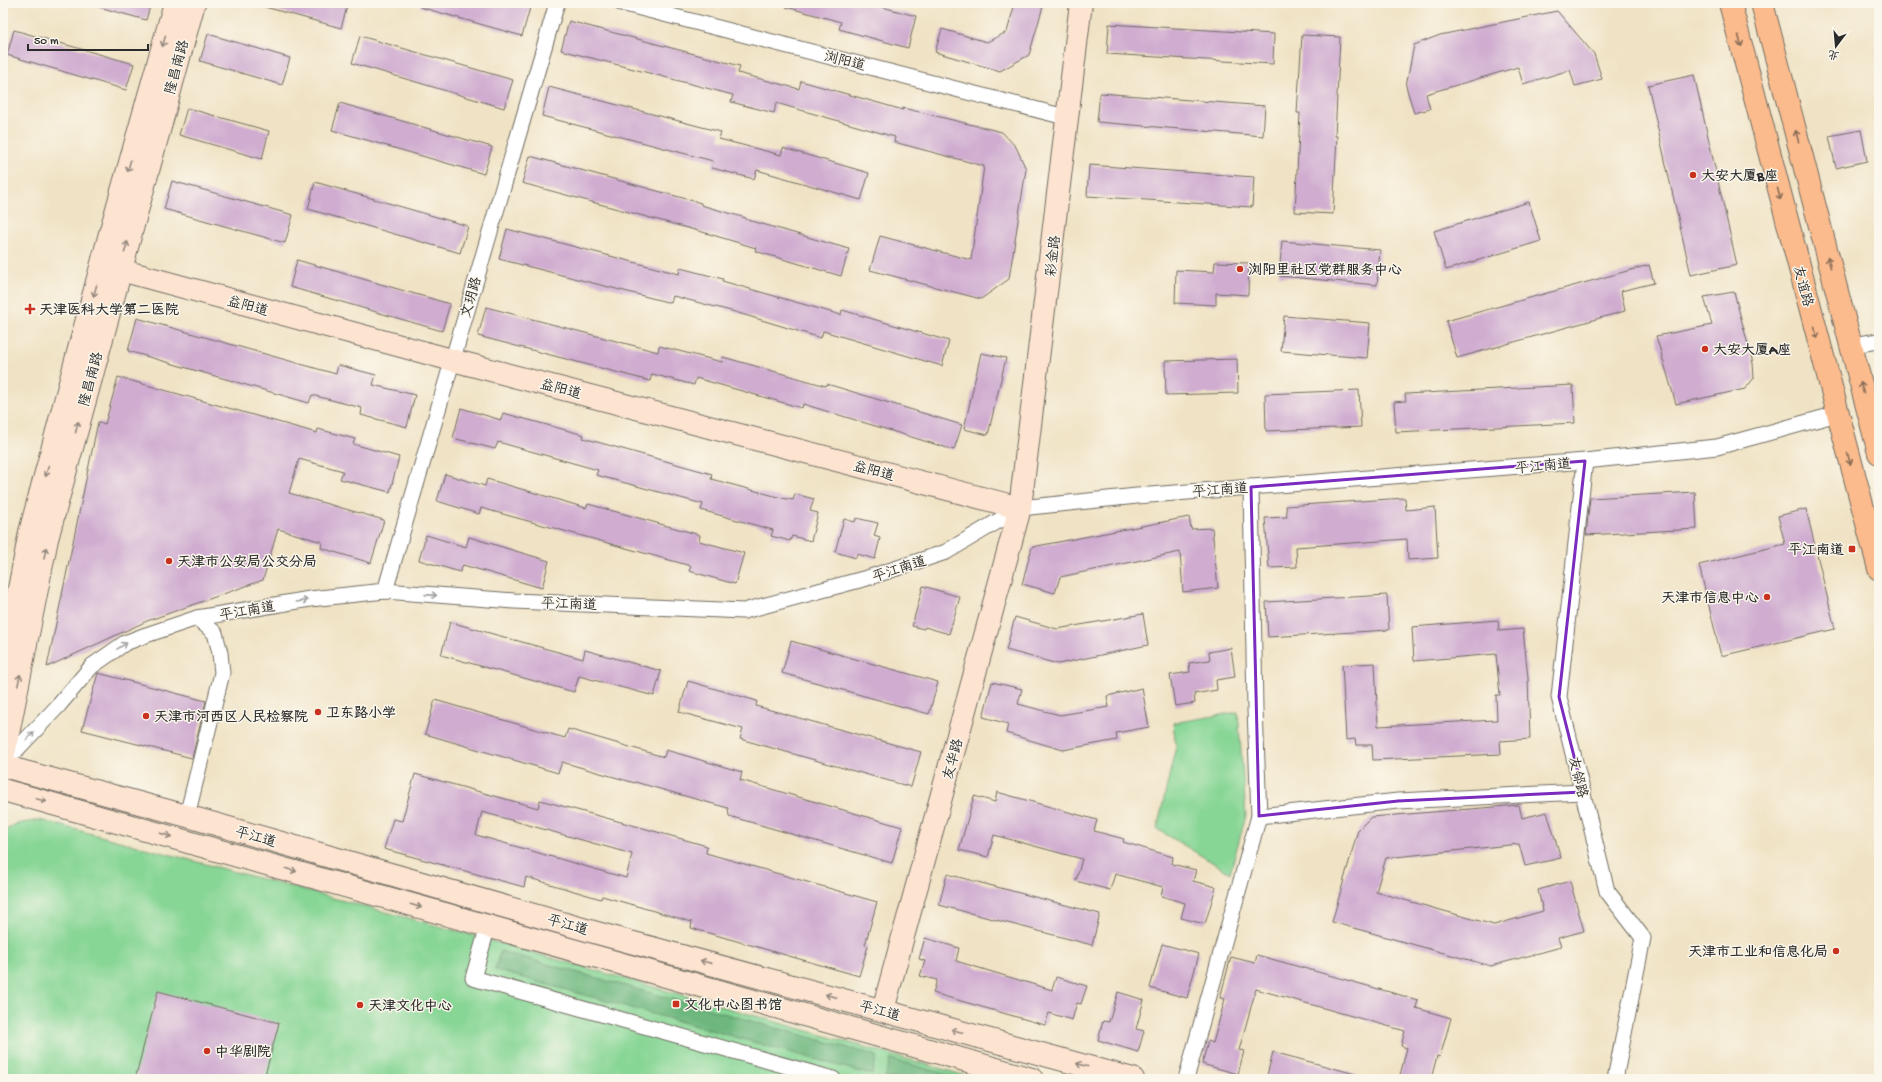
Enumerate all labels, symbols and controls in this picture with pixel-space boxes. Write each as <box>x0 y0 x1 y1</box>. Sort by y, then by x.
scale bar <box>28 26 148 52</box>
north arrow <box>1816 26 1856 66</box>
one-way arrow <box>160 34 167 47</box>
one-way arrow <box>1736 34 1744 47</box>
text: 50 m <box>34 35 59 49</box>
street label: 隆昌南路 <box>162 38 194 97</box>
text: 北 <box>1827 46 1841 61</box>
street label: 浏阳道 <box>822 48 867 76</box>
one-way arrow <box>1792 130 1800 143</box>
one-way arrow <box>125 159 132 172</box>
place label: 大安大厦B座 <box>1701 168 1778 186</box>
marker: 大安大厦B座 <box>1688 170 1698 180</box>
one-way arrow <box>1776 187 1784 200</box>
street label: 彩金路 <box>1042 234 1065 278</box>
one-way arrow <box>123 241 130 254</box>
one-way arrow <box>1825 256 1833 269</box>
place label: 浏阳里社区党群服务中心 <box>1248 262 1402 280</box>
marker: 浏阳里社区党群服务中心 <box>1235 264 1245 274</box>
street label: 友谊路 <box>1788 264 1816 309</box>
street label: 文玥路 <box>457 275 486 320</box>
one-way arrow <box>91 284 98 297</box>
street label: 益阳道 <box>225 293 270 321</box>
place label: 天津医科大学第二医院 <box>39 302 179 320</box>
marker: 天津医科大学第二医院 <box>24 303 36 315</box>
one-way arrow <box>1813 326 1820 339</box>
place label: 大安大厦A座 <box>1713 342 1791 360</box>
marker: 大安大厦A座 <box>1700 344 1710 354</box>
street label: 隆昌南路 <box>76 350 108 409</box>
street label: 益阳道 <box>538 376 583 404</box>
one-way arrow <box>1858 382 1865 395</box>
one-way arrow <box>74 421 81 434</box>
one-way arrow <box>1846 452 1853 465</box>
street label: 平江南道 <box>1514 456 1572 478</box>
street label: 益阳道 <box>851 458 896 486</box>
one-way arrow <box>42 464 50 477</box>
street label: 平江南道 <box>1192 480 1249 502</box>
place label: 平江南道 <box>1788 542 1844 560</box>
marker: 平江南道 <box>1847 544 1857 554</box>
one-way arrow <box>41 546 49 559</box>
street label: 平江南道 <box>870 553 929 587</box>
place label: 天津市公安局公交分局 <box>177 554 317 572</box>
marker: 天津市公安局公交分局 <box>164 556 174 566</box>
one-way arrow <box>424 591 437 598</box>
place label: 天津市信息中心 <box>1661 591 1759 608</box>
marker: 天津市信息中心 <box>1762 592 1772 602</box>
street label: 平江南道 <box>541 595 597 615</box>
one-way arrow <box>295 596 308 604</box>
street label: 平江南道 <box>218 598 276 626</box>
one-way arrow <box>116 641 128 649</box>
one-way arrow <box>15 674 23 687</box>
place label: 卫东路小学 <box>326 705 396 723</box>
marker: 卫东路小学 <box>313 707 323 717</box>
place label: 天津市河西区人民检察院 <box>154 709 308 727</box>
marker: 天津市河西区人民检察院 <box>141 711 151 721</box>
one-way arrow <box>25 731 35 741</box>
street label: 友华路 <box>940 737 968 782</box>
street label: 友邻路 <box>1563 755 1591 800</box>
one-way arrow <box>34 797 47 805</box>
street label: 平江道 <box>233 823 278 852</box>
one-way arrow <box>159 832 172 839</box>
one-way arrow <box>284 867 297 875</box>
one-way arrow <box>409 903 422 910</box>
street label: 平江道 <box>545 911 590 940</box>
place label: 天津市工业和信息化局 <box>1688 944 1828 962</box>
marker: 天津市工业和信息化局 <box>1831 946 1841 956</box>
one-way arrow <box>700 958 713 965</box>
one-way arrow <box>825 992 838 999</box>
place label: 文化中心图书馆 <box>684 997 782 1015</box>
place label: 天津文化中心 <box>368 998 452 1016</box>
street label: 平江道 <box>857 998 902 1026</box>
marker: 文化中心图书馆 <box>671 999 681 1009</box>
marker: 天津文化中心 <box>355 1000 365 1010</box>
one-way arrow <box>950 1026 963 1034</box>
place label: 中华剧院 <box>215 1044 271 1062</box>
marker: 中华剧院 <box>202 1046 212 1056</box>
one-way arrow <box>1076 1061 1089 1068</box>

